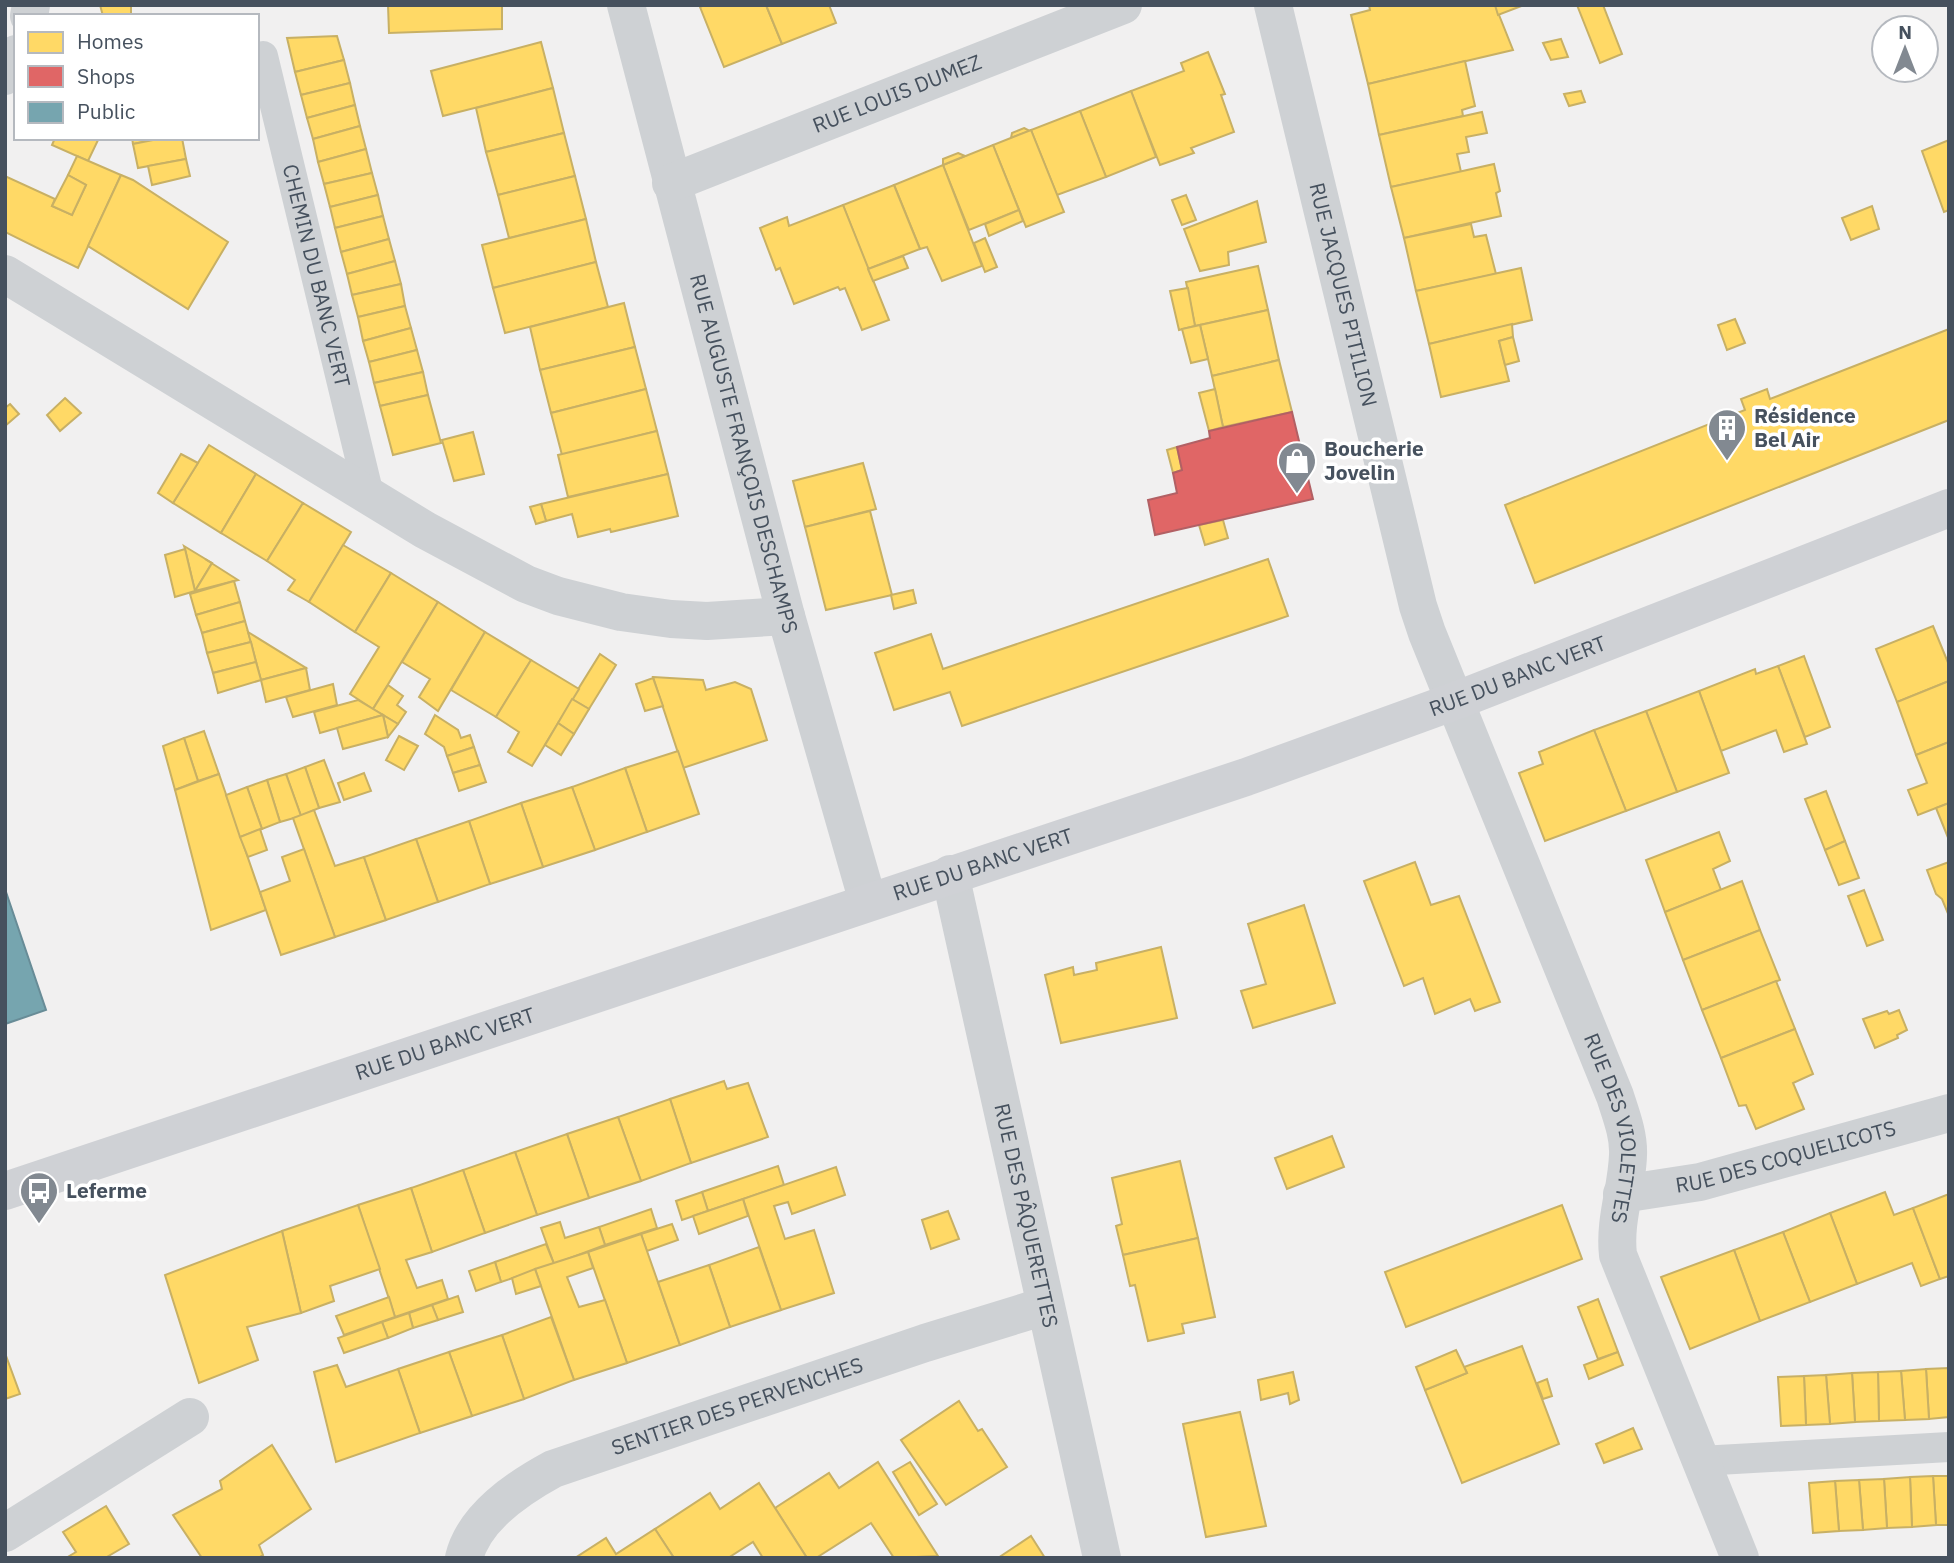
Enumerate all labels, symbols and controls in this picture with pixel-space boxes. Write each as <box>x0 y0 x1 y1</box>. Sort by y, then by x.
legend <box>14 14 259 140</box>
north arrow <box>1870 14 1940 84</box>
text: N <box>1898 20 1912 44</box>
text: Homes <box>77 27 144 55</box>
street label: RUE LOUIS DUMEZ <box>808 47 985 139</box>
text: Shops <box>77 62 135 90</box>
text: Public <box>77 97 135 125</box>
street label: CHEMIN DU BANC VERT <box>277 161 357 390</box>
street label: RUE JACQUES PITILION <box>1303 180 1384 409</box>
street label: RUE AUGUSTE FRANÇOIS DESCHAMPS <box>684 271 805 637</box>
place label: Résidence Bel Air <box>1754 401 1856 453</box>
building icon: Résidence Bel Air <box>1706 407 1748 462</box>
place label: Boucherie Jovelin <box>1324 434 1424 486</box>
shop icon: Boucherie Jovelin <box>1276 440 1318 495</box>
street label: RUE DU BANC VERT <box>1425 628 1610 722</box>
street label: RUE DU BANC VERT <box>889 821 1076 907</box>
street label: RUE DU BANC VERT <box>351 1000 538 1086</box>
street label: RUE DES VIOLETTES <box>1578 1029 1643 1225</box>
street label: RUE DES PÂQUERETTES <box>988 1101 1065 1330</box>
street label: RUE DES COQUELICOTS <box>1673 1113 1899 1199</box>
bus stop icon: Leferme <box>18 1170 60 1225</box>
place label: Leferme <box>66 1176 147 1204</box>
street label: SENTIER DES PERVENCHES <box>608 1350 867 1461</box>

